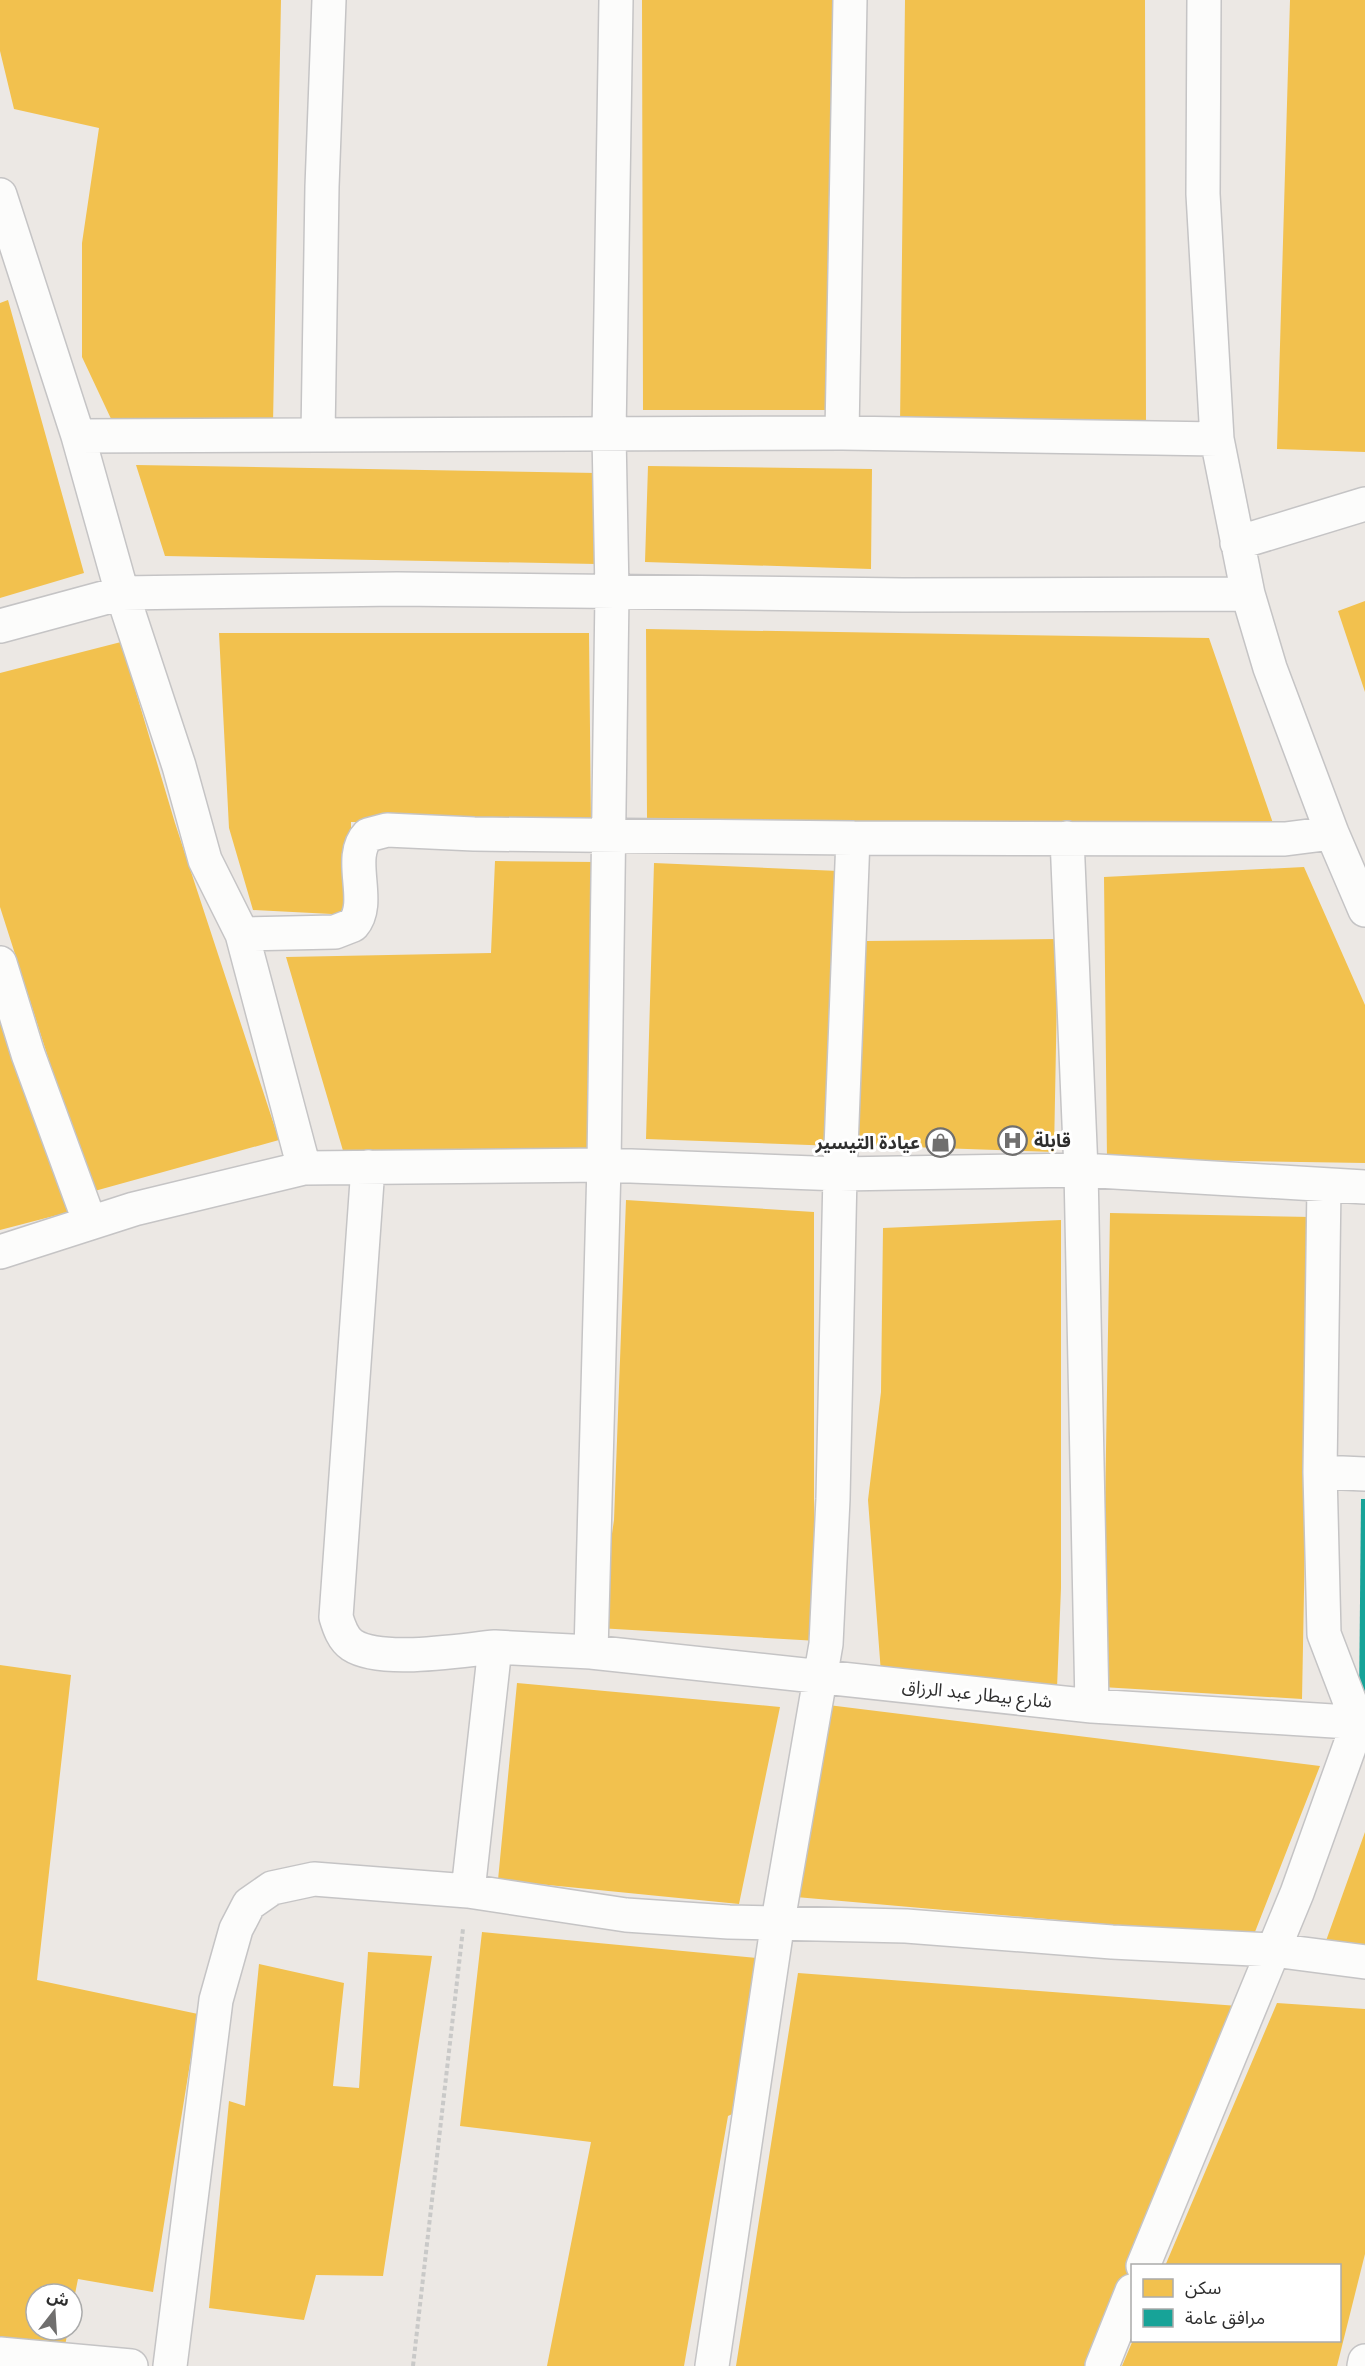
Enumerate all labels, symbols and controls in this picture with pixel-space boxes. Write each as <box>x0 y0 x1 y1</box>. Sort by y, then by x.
hospital icon: قابلة <box>997 1125 1029 1157</box>
shop icon: عيادة التيسير <box>925 1127 957 1159</box>
place label: قابلة <box>1034 1129 1071 1153</box>
place label: عيادة التيسير <box>814 1131 920 1155</box>
street label: شارع بيطار عبد الرزاق <box>901 1674 1053 1716</box>
legend <box>1131 2264 1341 2342</box>
text: سكن <box>1185 2276 1221 2300</box>
north arrow <box>24 2282 84 2342</box>
text: ش <box>44 2285 72 2312</box>
text: مرافق عامة <box>1185 2306 1265 2330</box>

